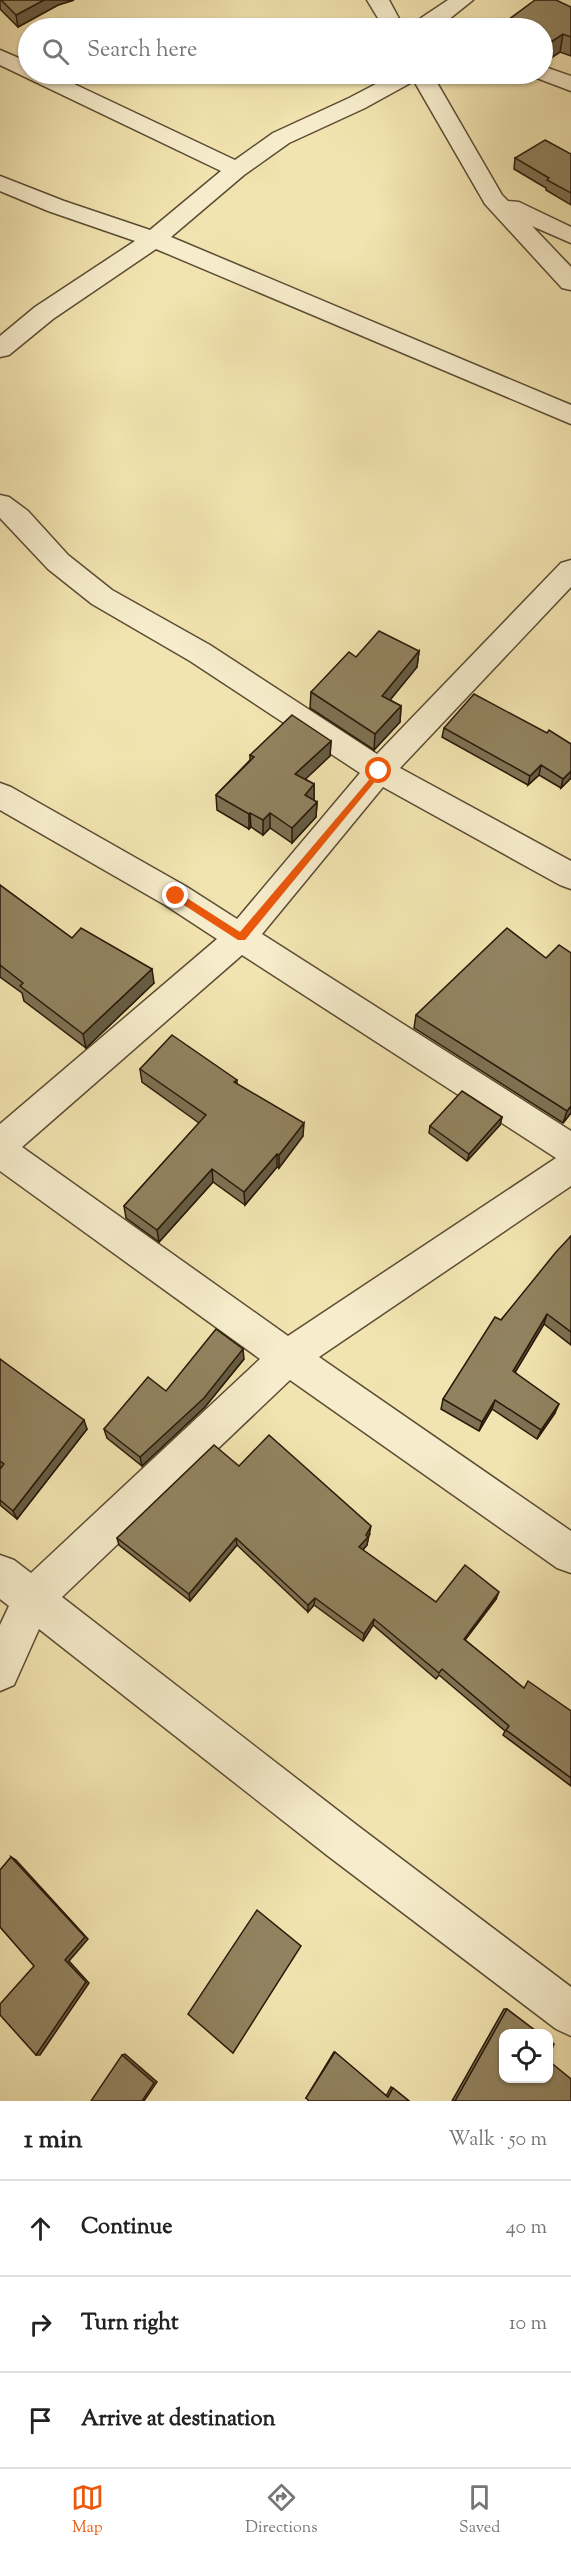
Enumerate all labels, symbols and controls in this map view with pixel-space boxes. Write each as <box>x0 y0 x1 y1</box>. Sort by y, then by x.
search box <box>18 18 553 84</box>
icon: search <box>39 35 72 68</box>
text: Search here <box>87 35 197 67</box>
route start <box>365 757 391 783</box>
route end <box>162 882 188 908</box>
map controls <box>499 2029 553 2083</box>
button: locate <box>499 2029 553 2083</box>
text: 1 min <box>24 2122 83 2159</box>
text: Walk · 50 m <box>448 2126 547 2155</box>
icon: ahead <box>24 2212 57 2245</box>
text: Continue <box>81 2212 172 2244</box>
text: 40 m <box>506 2214 547 2243</box>
icon: right <box>24 2308 57 2341</box>
text: Turn right <box>81 2308 178 2340</box>
text: 10 m <box>509 2310 547 2339</box>
icon: arrive <box>24 2404 57 2437</box>
text: Arrive at destination <box>81 2404 276 2436</box>
tab: Map <box>71 2481 104 2540</box>
tab: Directions <box>245 2481 318 2540</box>
tab: Saved <box>459 2481 500 2540</box>

